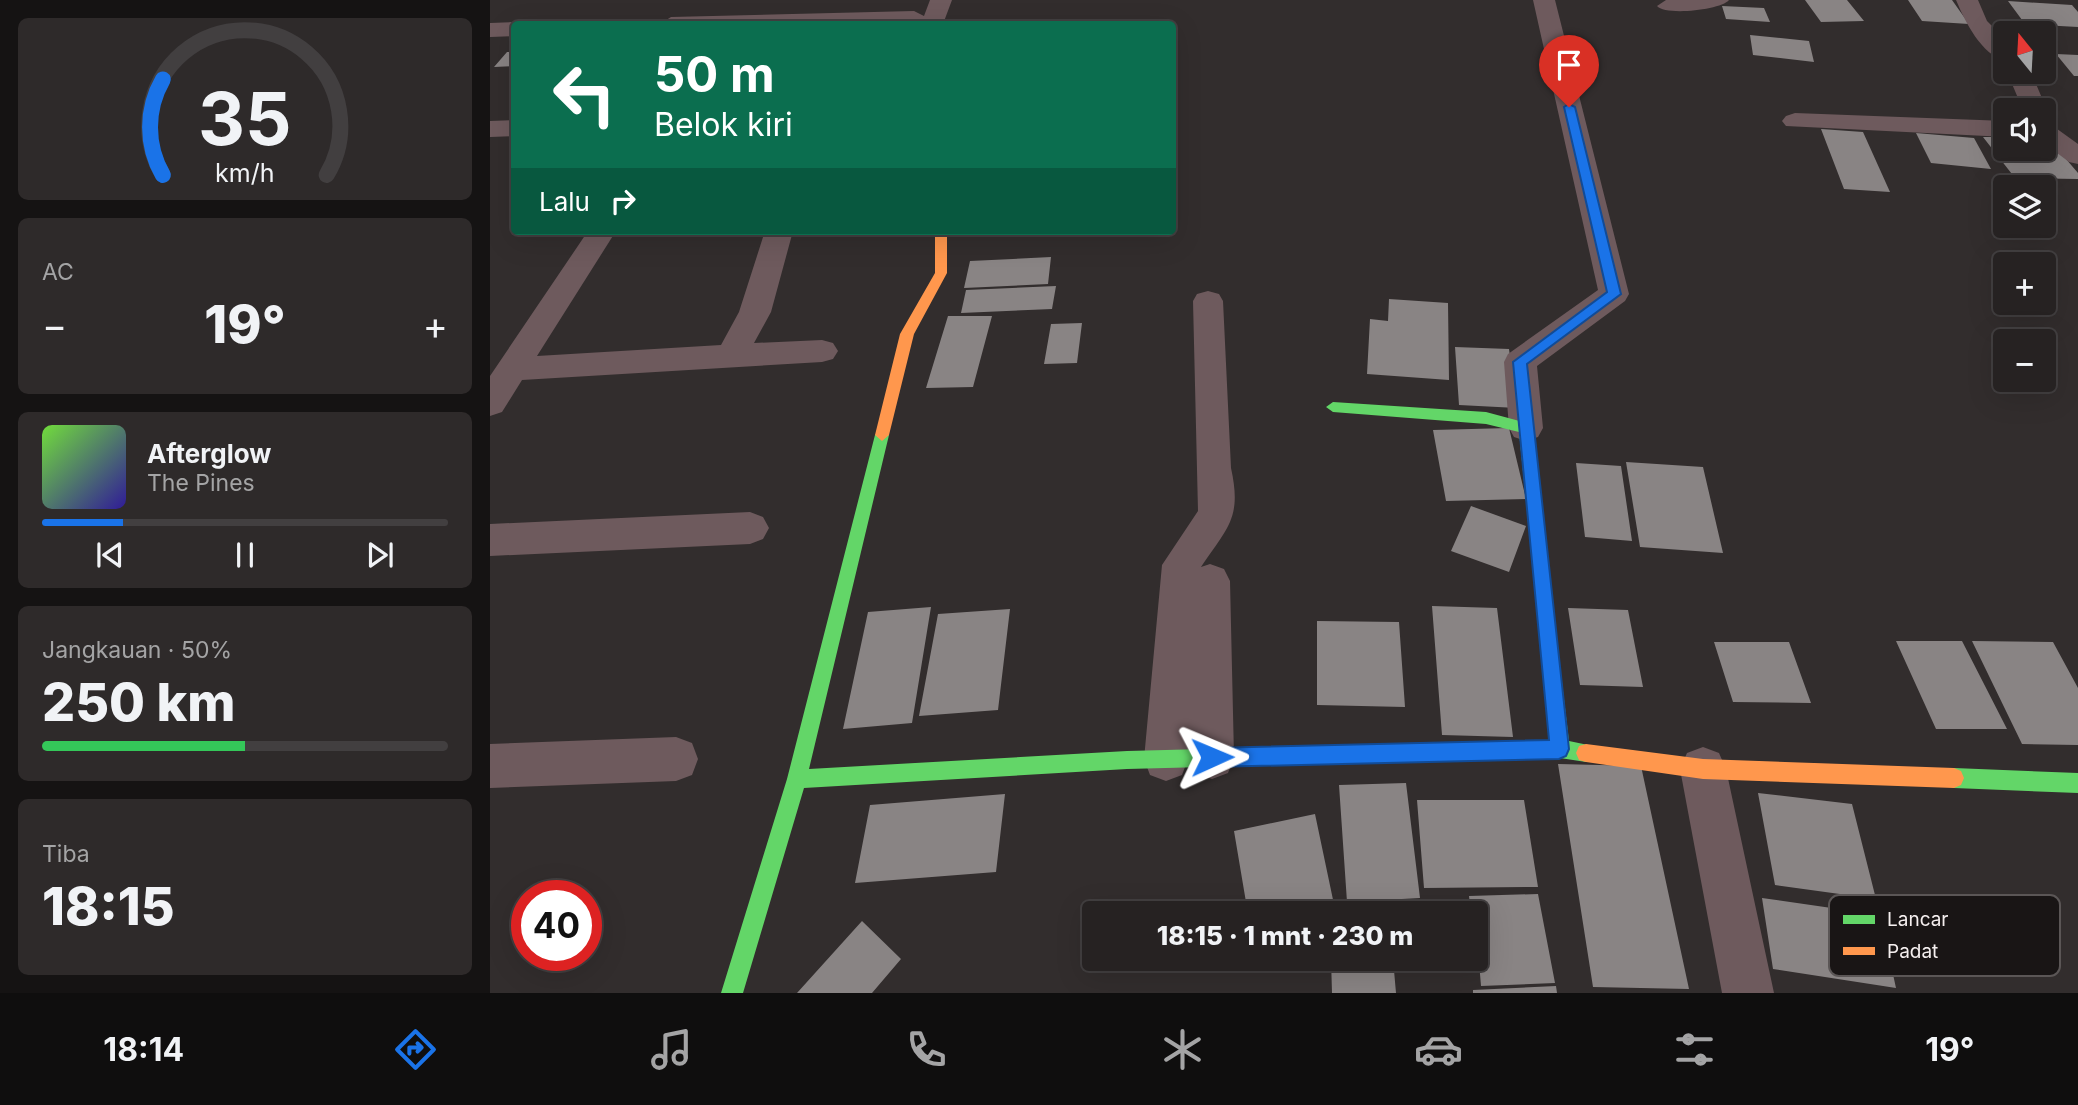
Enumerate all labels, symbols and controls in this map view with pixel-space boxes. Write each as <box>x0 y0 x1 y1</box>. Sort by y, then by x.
north arrow <box>1993 21 2056 84</box>
map controls <box>1993 21 2056 392</box>
pin <box>1539 35 1599 107</box>
text: 50 m <box>654 45 775 104</box>
icon: arrive <box>1550 46 1588 84</box>
icon: left <box>539 49 630 140</box>
text: 35 <box>198 74 292 163</box>
button: sound <box>1993 98 2056 161</box>
text: Belok kiri <box>654 105 793 144</box>
text: km/h <box>215 158 275 188</box>
button: layers <box>1993 175 2056 238</box>
icon: right <box>604 182 642 220</box>
text: Lalu <box>539 186 590 217</box>
button: + <box>1993 252 2056 315</box>
text: AC <box>42 258 74 286</box>
text: 19° <box>204 293 286 356</box>
text: − <box>42 302 67 348</box>
text: + <box>423 302 448 348</box>
button: − <box>1993 329 2056 392</box>
text: Afterglow <box>147 438 271 469</box>
text: The Pines <box>147 469 255 497</box>
icon: previous <box>91 536 129 574</box>
icon: pause <box>226 536 264 574</box>
icon: next <box>361 536 399 574</box>
text: Jangkauan · 50% <box>42 636 232 664</box>
text: 250 km <box>42 671 235 734</box>
position arrow <box>1175 720 1249 794</box>
text: Tiba <box>42 840 90 868</box>
text: 18:15 <box>42 875 175 938</box>
speed limit sign: 40 <box>511 880 602 971</box>
legend <box>1829 895 2060 976</box>
text: Lancar <box>1887 908 1949 931</box>
text: 18:15 · 1 mnt · 230 m <box>1157 920 1413 951</box>
text: Padat <box>1887 940 1938 963</box>
icon: directions <box>391 1025 440 1074</box>
icon: music <box>647 1025 696 1074</box>
icon: phone <box>902 1025 951 1074</box>
icon: climate <box>1158 1025 1207 1074</box>
icon: car <box>1414 1025 1463 1074</box>
icon: filters <box>1670 1025 1719 1074</box>
text: 18:14 <box>103 1030 184 1069</box>
text: 19° <box>1925 1030 1975 1069</box>

